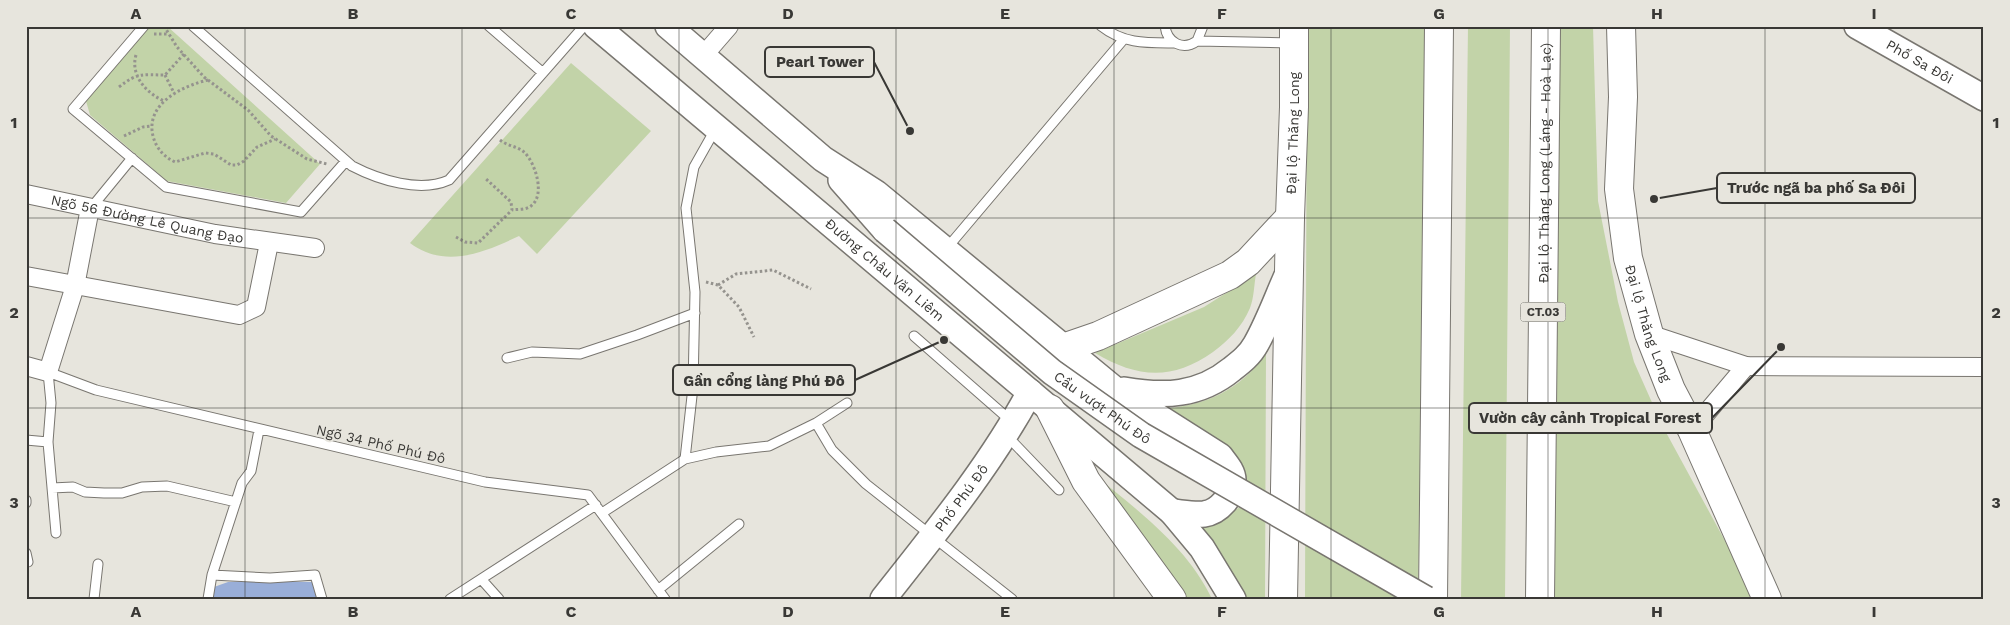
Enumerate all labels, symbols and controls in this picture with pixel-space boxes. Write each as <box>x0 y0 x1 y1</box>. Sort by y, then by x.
text: A <box>131 4 142 23</box>
text: B <box>348 4 359 23</box>
text: C <box>566 4 577 23</box>
text: D <box>782 4 794 23</box>
text: E <box>1000 4 1010 23</box>
text: F <box>1217 4 1227 23</box>
text: G <box>1433 4 1445 23</box>
text: H <box>1651 4 1663 23</box>
text: I <box>1871 4 1877 23</box>
street label: Phố Sa Đôi <box>1883 36 1956 87</box>
street label: Đại lộ Thăng Long (Láng - Hoà Lạc) <box>1535 43 1554 283</box>
callout: Pearl Tower <box>765 47 874 77</box>
text: Pearl Tower <box>776 53 865 71</box>
street label: Đại lộ Thăng Long <box>1283 71 1302 195</box>
text: 1 <box>11 113 17 132</box>
text: 1 <box>1993 113 1999 132</box>
callout: Trước ngã ba phố Sa Đôi <box>1717 173 1915 203</box>
text: Trước ngã ba phố Sa Đôi <box>1727 179 1905 197</box>
street label: Ngõ 56 Đường Lê Quang Đạo <box>50 192 245 246</box>
street label: Đường Châu Văn Liêm <box>822 215 948 324</box>
street label: Đại lộ Thăng Long <box>1622 263 1675 385</box>
road number: CT.03 <box>1520 302 1566 322</box>
text: 2 <box>9 303 19 322</box>
text: 2 <box>1991 303 2001 322</box>
callout: Gần cổng làng Phú Đô <box>673 365 855 395</box>
street label: Cầu vượt Phú Đô <box>1051 368 1154 447</box>
text: Gần cổng làng Phú Đô <box>683 371 845 390</box>
callout: Vườn cây cảnh Tropical Forest <box>1469 403 1712 433</box>
text: Vườn cây cảnh Tropical Forest <box>1479 409 1701 427</box>
street label: Ngõ 34 Phố Phú Đô <box>315 421 447 467</box>
street label: Phố Phú Đô <box>931 461 991 535</box>
text: 3 <box>9 493 19 512</box>
text: 3 <box>1991 493 2001 512</box>
text: A <box>131 602 142 621</box>
text: B <box>348 602 359 621</box>
text: C <box>566 602 577 621</box>
text: D <box>782 602 794 621</box>
text: E <box>1000 602 1010 621</box>
text: F <box>1217 602 1227 621</box>
text: G <box>1433 602 1445 621</box>
text: H <box>1651 602 1663 621</box>
text: I <box>1871 602 1877 621</box>

